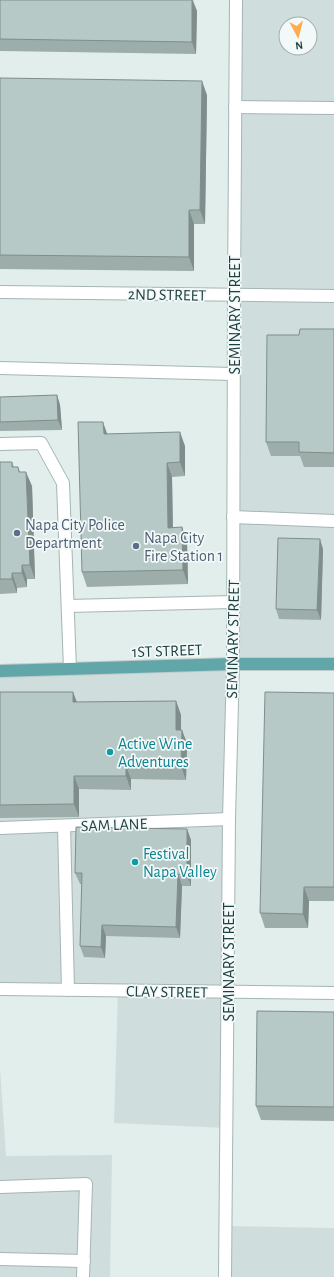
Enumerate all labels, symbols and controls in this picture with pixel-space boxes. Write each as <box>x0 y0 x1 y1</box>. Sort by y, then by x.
north arrow <box>278 16 318 56</box>
text: N <box>295 40 304 51</box>
street label: SEMINARY STREET <box>227 255 243 375</box>
street label: 2ND STREET <box>128 286 207 304</box>
place label: Napa City Police Department <box>25 517 125 551</box>
marker: Napa City Police Department <box>12 528 22 538</box>
place label: Napa City Fire Station 1 <box>144 530 223 564</box>
marker: Napa City Fire Station 1 <box>131 541 141 551</box>
street label: SEMINARY STREET <box>224 579 242 699</box>
street label: 1ST STREET <box>131 642 203 660</box>
place label: Active Wine Adventures <box>118 736 192 770</box>
marker: Active Wine Adventures <box>105 747 115 757</box>
street label: SAM LANE <box>80 816 148 834</box>
place label: Festival Napa Valley <box>143 846 217 881</box>
marker: Festival Napa Valley <box>130 857 140 867</box>
street label: SEMINARY STREET <box>221 902 237 1022</box>
street label: CLAY STREET <box>126 983 208 1001</box>

